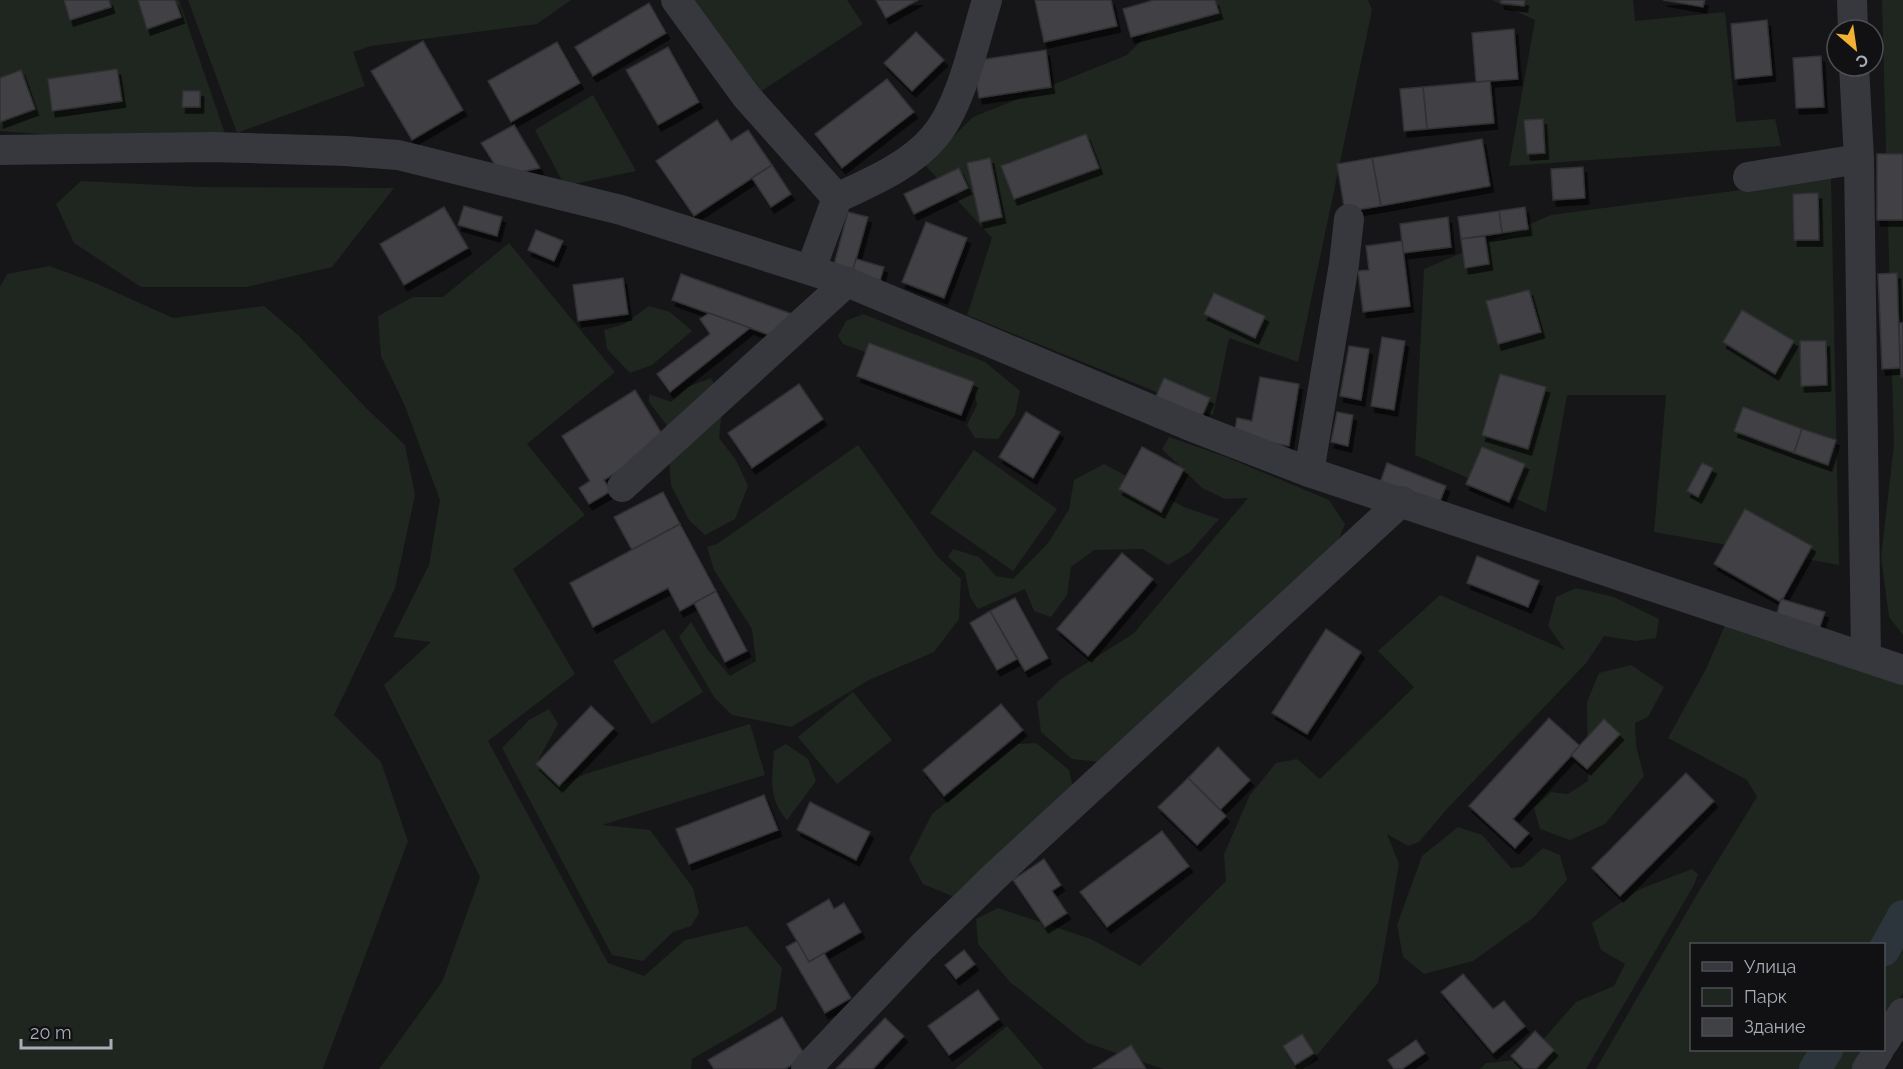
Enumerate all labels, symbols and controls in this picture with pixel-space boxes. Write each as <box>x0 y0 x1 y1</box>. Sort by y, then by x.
north arrow <box>1825 18 1885 78</box>
text: С <box>1853 50 1871 72</box>
legend <box>1690 943 1885 1051</box>
text: Улица <box>1744 956 1796 977</box>
text: Парк <box>1744 986 1787 1007</box>
scale bar <box>21 1012 111 1050</box>
text: Здание <box>1744 1016 1806 1037</box>
text: 20 m <box>30 1022 72 1043</box>

